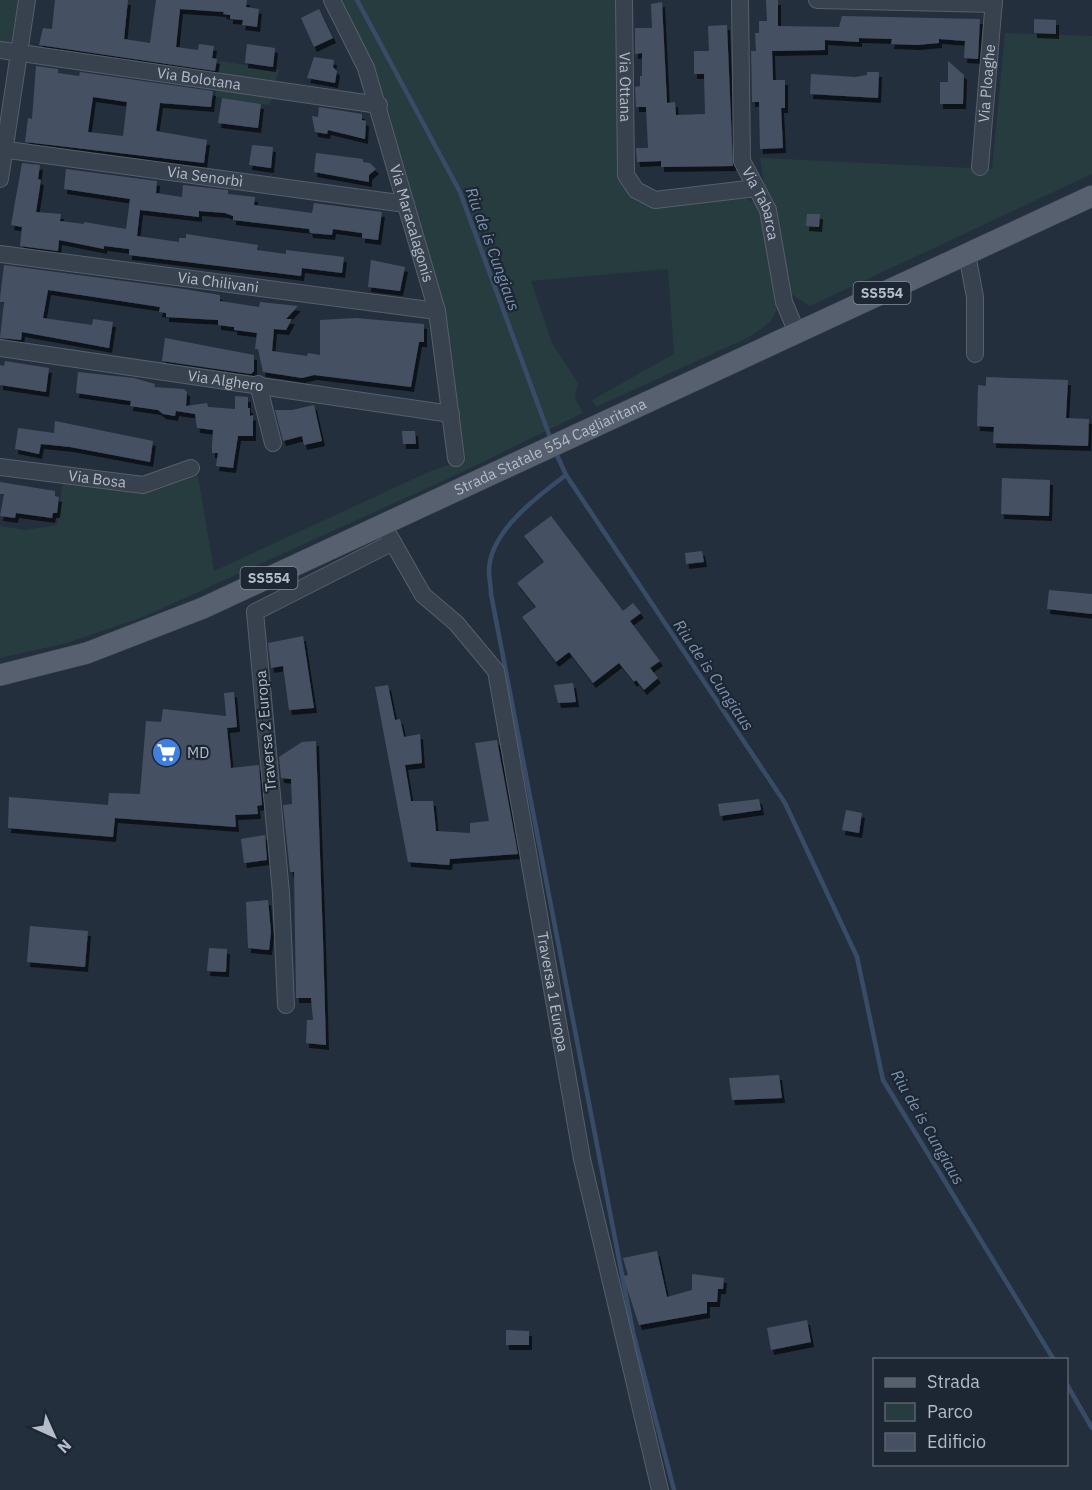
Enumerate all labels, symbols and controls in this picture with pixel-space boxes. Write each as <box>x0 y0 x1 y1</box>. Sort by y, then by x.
street label: Via Ploaghe <box>974 43 999 123</box>
street label: Via Ottana <box>616 52 635 122</box>
street label: Via Bolotana <box>156 63 242 94</box>
street label: Via Senorbì <box>166 162 244 191</box>
street label: Via Maracalagonis <box>386 162 438 284</box>
street label: Via Tabarca <box>738 163 783 241</box>
water label: Riu de is Cungiaus <box>461 185 525 313</box>
street label: Via Chilivani <box>177 267 260 297</box>
road number: SS554 <box>854 282 910 304</box>
street label: Via Alghero <box>186 366 265 395</box>
street label: Strada Statale 554 Cagliaritana <box>451 394 649 499</box>
street label: Via Bosa <box>67 466 127 492</box>
road number: SS554 <box>240 567 298 589</box>
water label: Riu de is Cungiaus <box>669 616 759 734</box>
street label: Traversa 2 Europa <box>251 670 280 792</box>
supermarket icon: MD <box>150 737 182 769</box>
place label: MD <box>187 743 209 762</box>
street label: Traversa 1 Europa <box>533 930 573 1053</box>
water label: Riu de is Cungiaus <box>887 1066 969 1188</box>
legend <box>873 1358 1068 1466</box>
text: Strada <box>927 1370 980 1393</box>
text: Parco <box>927 1400 973 1423</box>
north arrow <box>24 1406 84 1466</box>
text: Edificio <box>927 1430 986 1453</box>
text: N <box>53 1435 76 1458</box>

